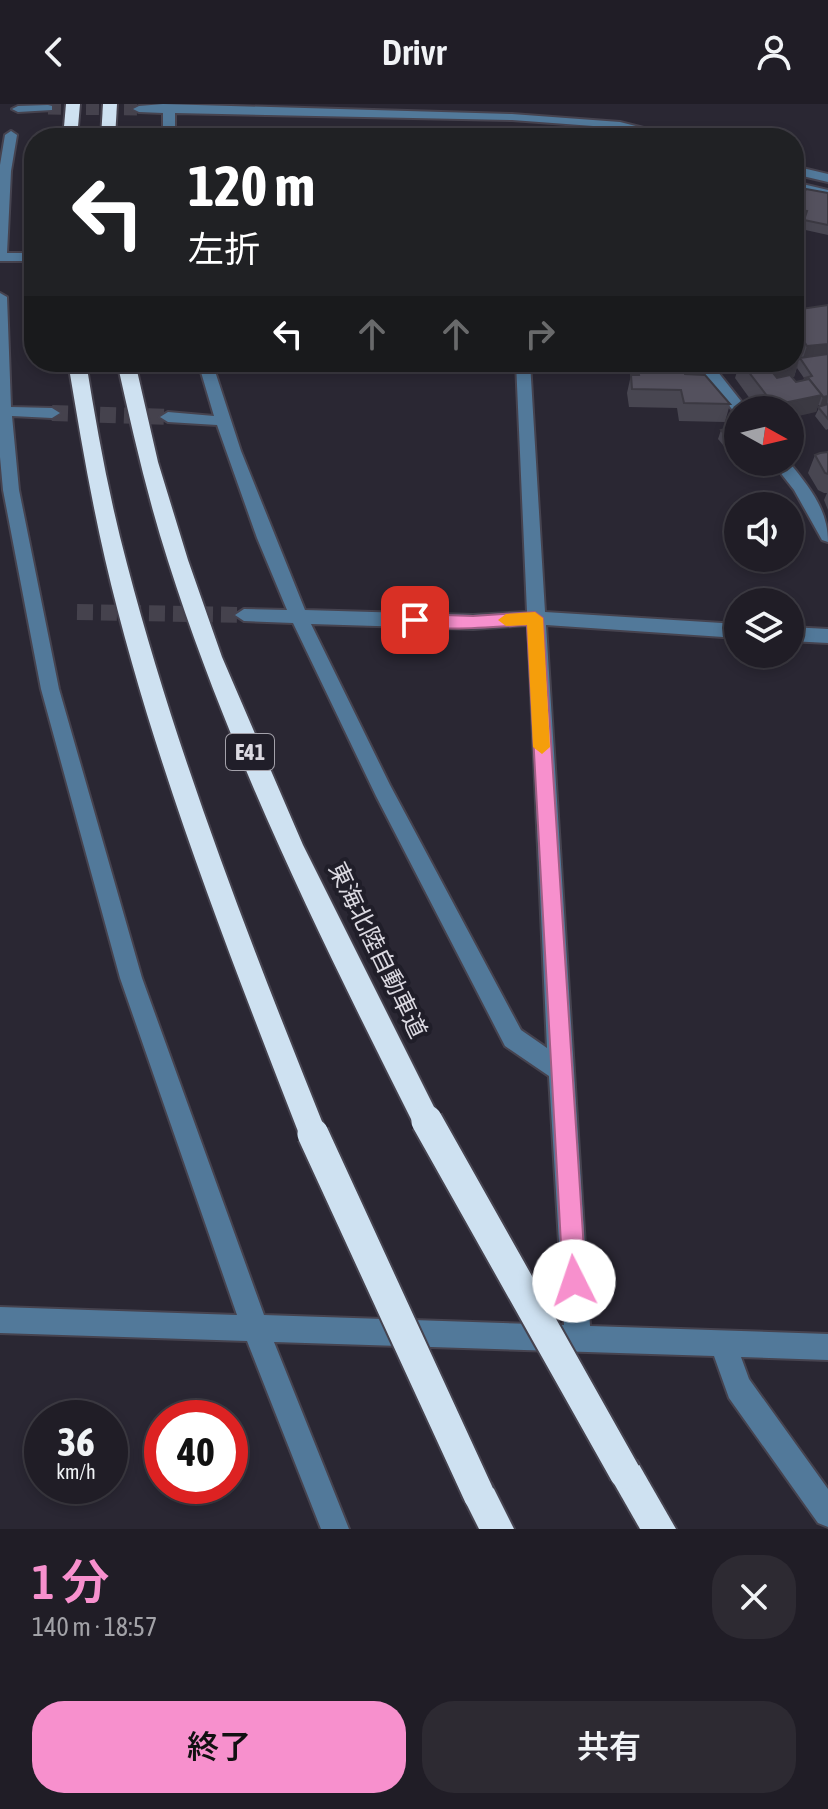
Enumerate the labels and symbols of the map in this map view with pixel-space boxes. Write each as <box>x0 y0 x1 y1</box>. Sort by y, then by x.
north arrow <box>724 396 804 476</box>
pin <box>381 586 449 654</box>
road number: E41 <box>226 734 274 770</box>
street label: 東海北陸自動車道 <box>324 858 432 1042</box>
position arrow <box>532 1239 616 1323</box>
speed limit sign: 40 <box>144 1400 248 1504</box>

